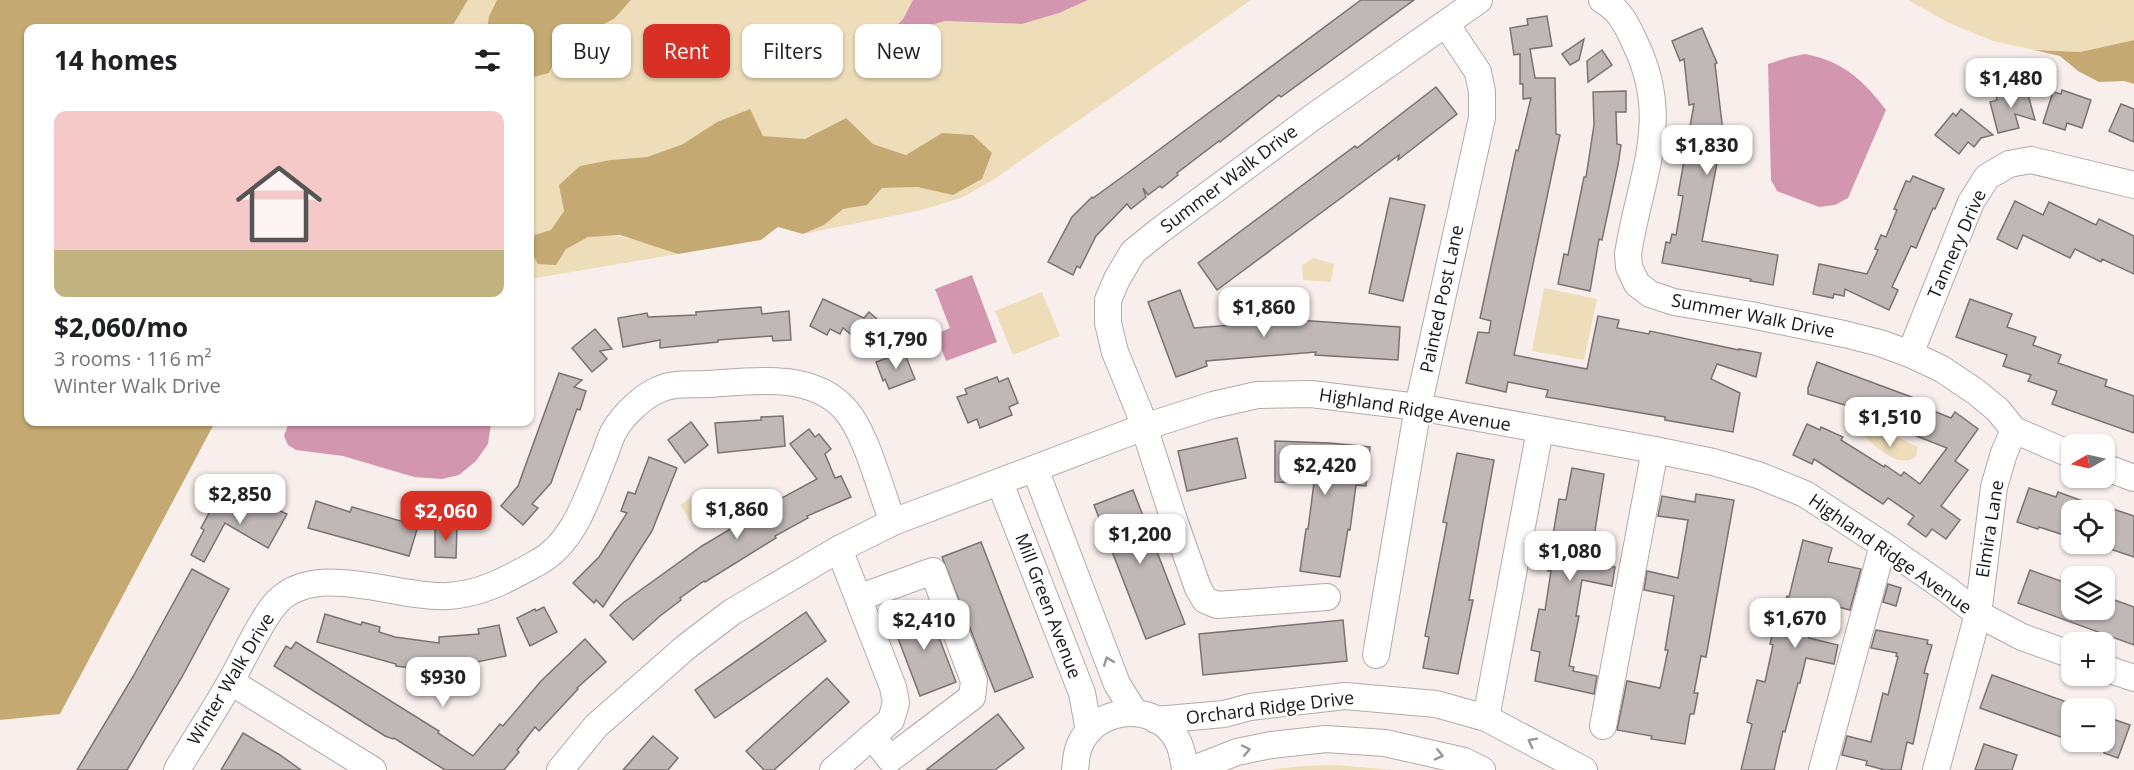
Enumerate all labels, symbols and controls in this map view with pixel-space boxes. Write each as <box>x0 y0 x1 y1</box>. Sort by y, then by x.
chip: Buy <box>552 24 631 78</box>
chip: Rent <box>643 24 730 78</box>
chip: Filters <box>742 24 843 78</box>
chip: New <box>855 24 941 78</box>
text: 14 homes <box>54 42 178 78</box>
icon: filters <box>471 44 504 77</box>
pin: $1,480 <box>1962 58 2060 109</box>
text: $1,480 <box>1980 64 2042 91</box>
street label: Summer Walk Drive <box>1155 119 1302 238</box>
pin: $1,830 <box>1658 125 1756 176</box>
text: $1,830 <box>1676 131 1738 158</box>
icon: home <box>225 150 333 258</box>
street label: Tannery Drive <box>1921 185 1991 302</box>
street label: Painted Post Lane <box>1414 223 1468 375</box>
pin: $1,860 <box>1215 287 1313 338</box>
street label: Summer Walk Drive <box>1670 287 1837 343</box>
text: $1,860 <box>1233 293 1295 320</box>
text: $2,060/mo <box>54 309 188 345</box>
pin: $1,790 <box>847 319 945 370</box>
text: $1,790 <box>865 325 927 352</box>
text: 3 rooms · 116 m² <box>54 345 212 372</box>
text: Winter Walk Drive <box>54 372 221 399</box>
street label: Highland Ridge Avenue <box>1318 382 1513 436</box>
pin: $1,510 <box>1841 397 1939 448</box>
text: $1,510 <box>1859 403 1921 430</box>
north arrow <box>2061 434 2115 488</box>
map controls <box>2061 434 2115 752</box>
pin: $2,420 <box>1276 445 1374 496</box>
text: $2,420 <box>1294 451 1356 478</box>
pin: $2,850 <box>191 474 289 525</box>
street label: Elmira Lane <box>1969 478 2009 579</box>
text: $2,850 <box>209 480 271 507</box>
street label: Highland Ridge Avenue <box>1804 488 1977 619</box>
pin: $1,860 <box>688 489 786 540</box>
pin: $2,060 <box>397 491 495 542</box>
text: $1,860 <box>706 495 768 522</box>
text: $2,060 <box>415 497 477 524</box>
button: locate <box>2061 500 2115 554</box>
pin: $1,200 <box>1091 514 1189 565</box>
text: $1,200 <box>1109 520 1171 547</box>
street label: Mill Green Avenue <box>1010 530 1088 682</box>
pin: $1,080 <box>1521 531 1619 582</box>
text: $1,080 <box>1539 537 1601 564</box>
button: layers <box>2061 566 2115 620</box>
pin: $1,670 <box>1746 598 1844 649</box>
pin: $2,410 <box>875 600 973 651</box>
text: $1,670 <box>1764 604 1826 631</box>
text: $2,410 <box>893 606 955 633</box>
street label: Winter Walk Drive <box>181 608 279 749</box>
button: + <box>2061 632 2115 686</box>
one-way arrow <box>1103 656 1116 667</box>
pin: $930 <box>407 657 479 708</box>
text: $930 <box>420 663 466 690</box>
street label: Orchard Ridge Drive <box>1184 685 1355 729</box>
button: − <box>2061 698 2115 752</box>
one-way arrow <box>1528 738 1539 749</box>
one-way arrow <box>1241 744 1251 757</box>
one-way arrow <box>1434 748 1444 761</box>

